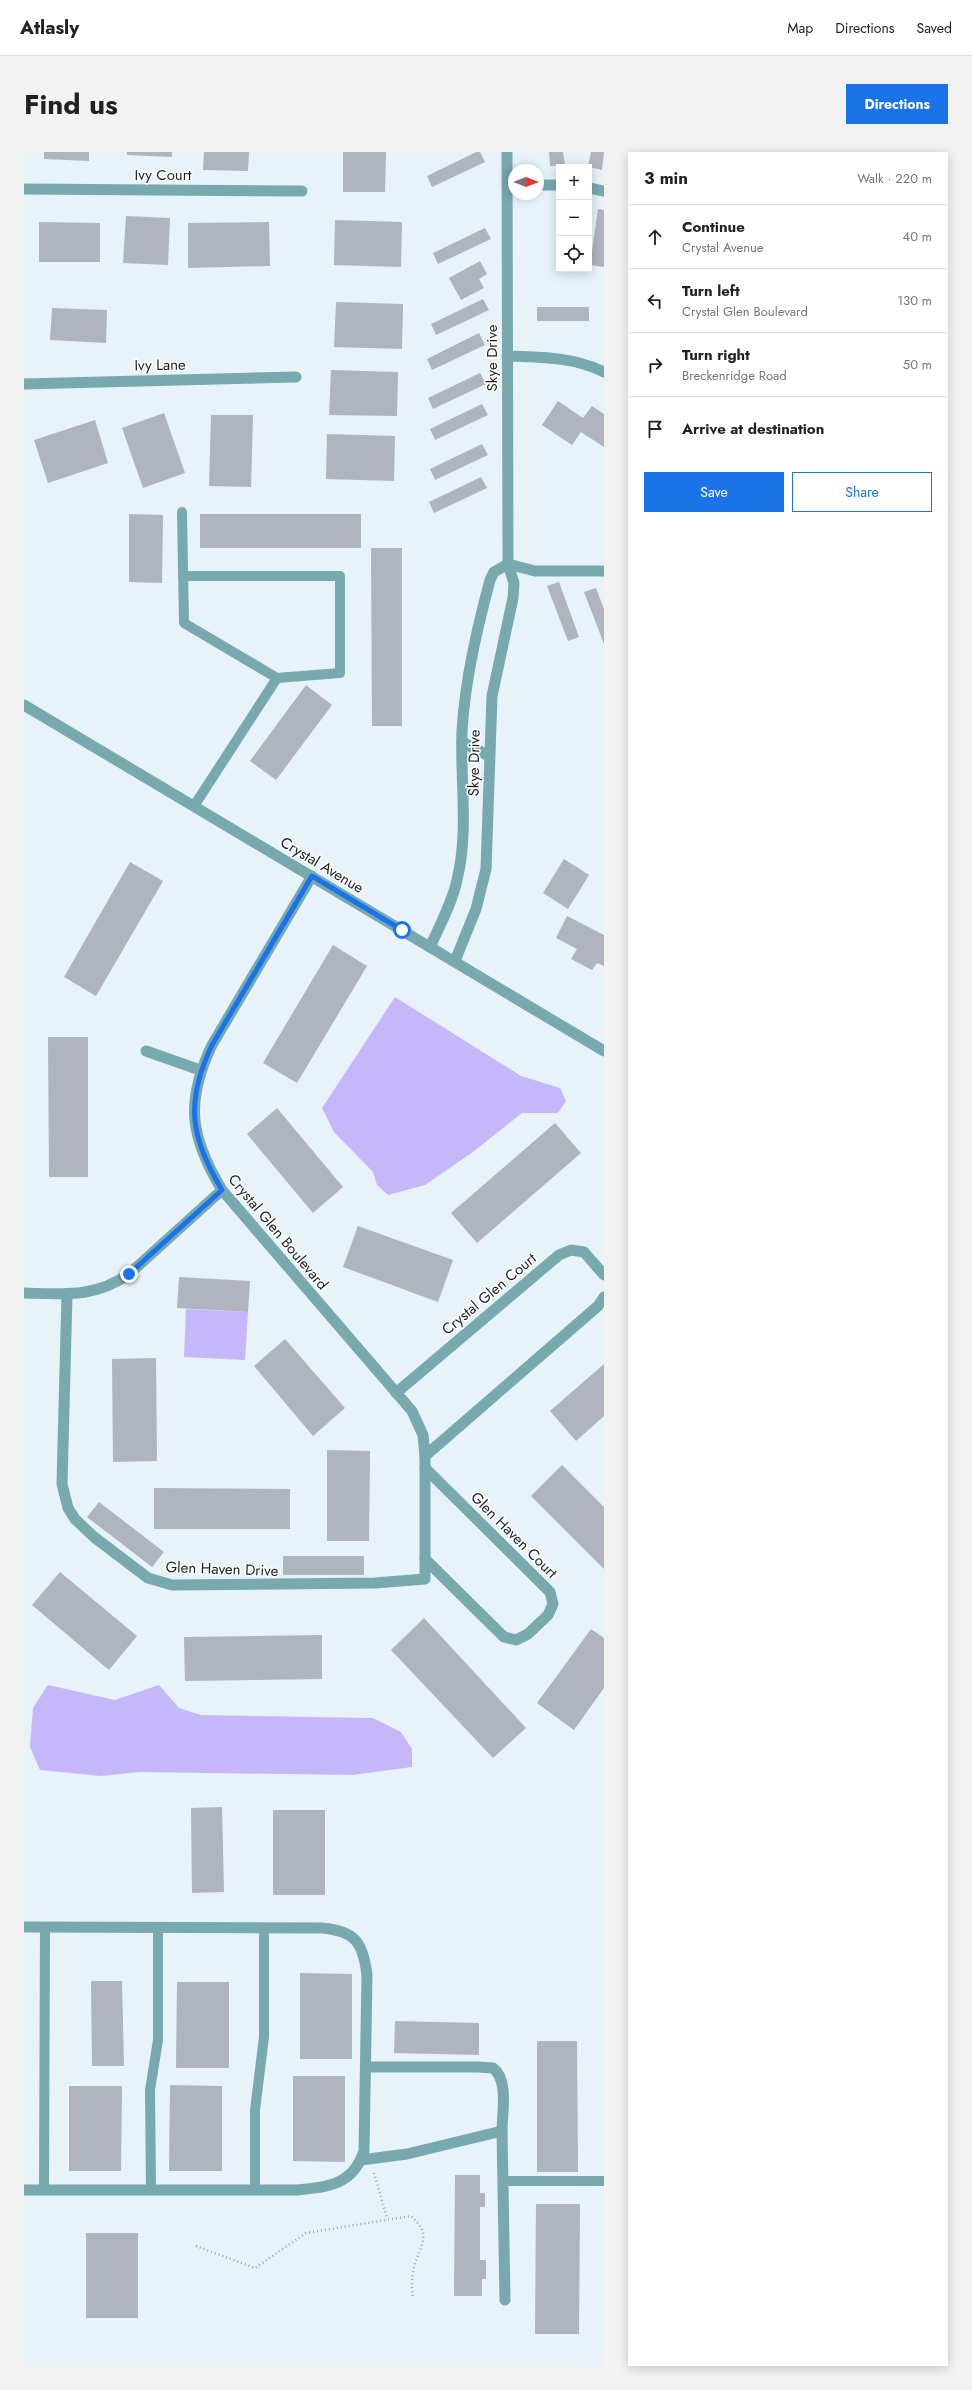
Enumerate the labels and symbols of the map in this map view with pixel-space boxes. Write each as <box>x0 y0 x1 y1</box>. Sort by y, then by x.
street label: Ivy Court <box>135 164 192 186</box>
north arrow <box>508 164 544 200</box>
street label: Skye Drive <box>481 324 503 392</box>
street label: Ivy Lane <box>134 354 186 376</box>
street label: Skye Drive <box>462 729 486 797</box>
street label: Crystal Avenue <box>276 831 368 899</box>
route start <box>393 921 411 939</box>
street label: Crystal Glen Boulevard <box>223 1169 333 1295</box>
street label: Crystal Glen Court <box>437 1248 541 1340</box>
route end <box>120 1265 138 1283</box>
street label: Glen Haven Court <box>466 1487 563 1584</box>
street label: Glen Haven Drive <box>165 1556 279 1582</box>

